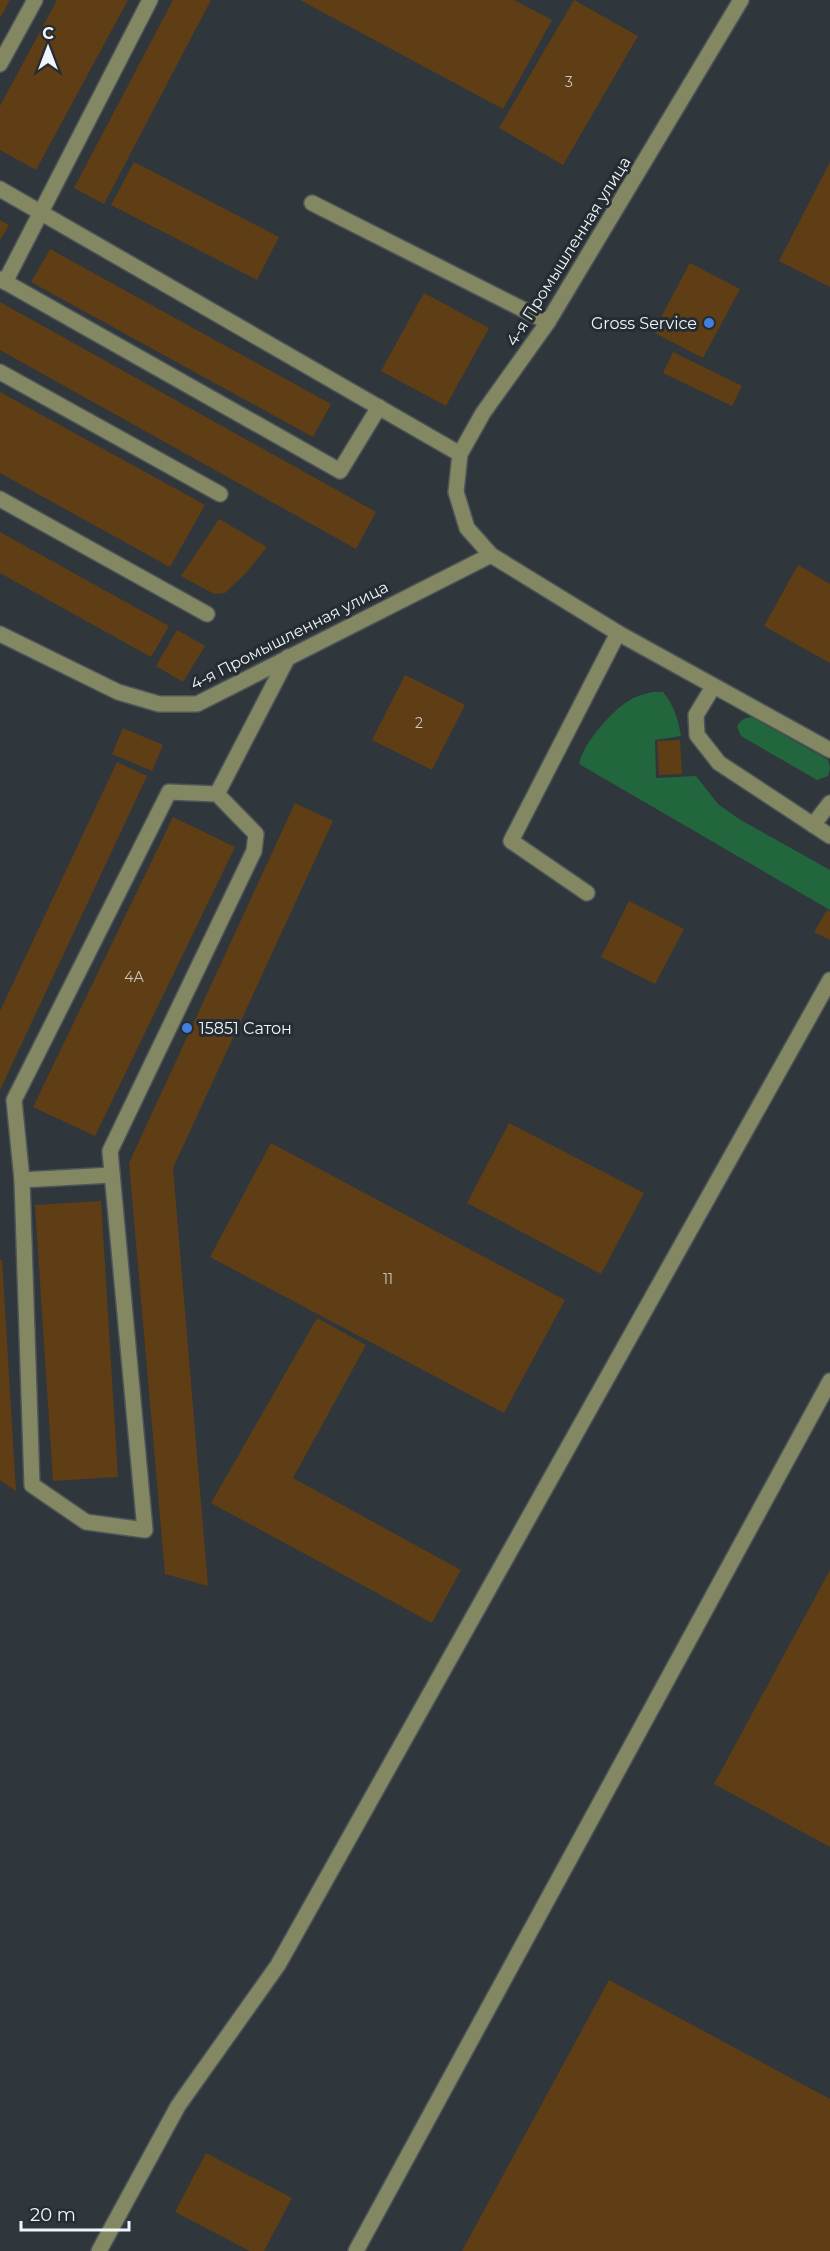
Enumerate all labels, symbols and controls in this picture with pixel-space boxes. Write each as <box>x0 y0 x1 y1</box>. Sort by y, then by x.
north arrow <box>18 18 78 78</box>
text: С <box>42 24 54 43</box>
house number: 3 <box>565 73 573 91</box>
street label: 4-я Промышленная улица <box>502 153 635 349</box>
place label: Gross Service <box>591 314 697 333</box>
marker: Gross Service <box>702 316 716 330</box>
street label: 4-я Промышленная улица <box>187 577 391 694</box>
house number: 2 <box>415 714 423 732</box>
house number: 4А <box>124 968 144 986</box>
place label: 15851 Сатон <box>199 1019 292 1038</box>
marker: 15851 Сатон <box>180 1021 194 1035</box>
house number: 11 <box>383 1270 393 1288</box>
scale bar <box>21 2194 129 2232</box>
text: 20 m <box>30 2204 76 2226</box>

